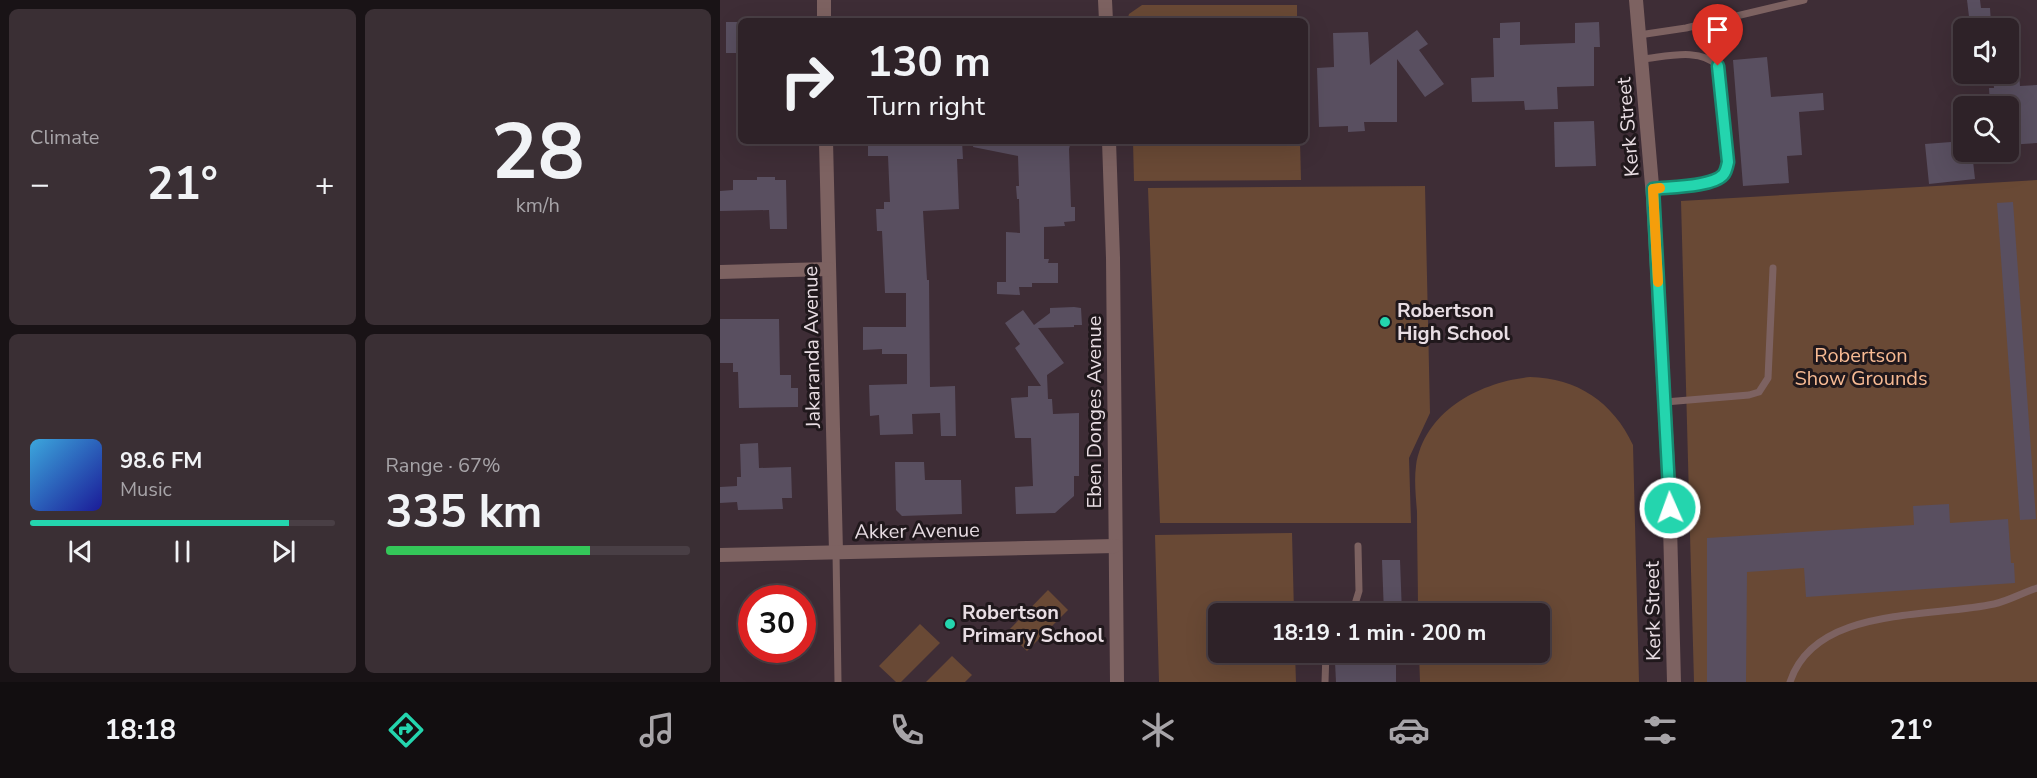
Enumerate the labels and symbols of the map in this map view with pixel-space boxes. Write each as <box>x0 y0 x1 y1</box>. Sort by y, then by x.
pin <box>1692 4 1743 66</box>
street label: Kerk Street <box>1610 75 1646 178</box>
street label: Jakaranda Avenue <box>797 266 827 429</box>
place label: Robertson High School <box>1397 297 1511 347</box>
marker: Robertson High School <box>1378 315 1392 329</box>
street label: Eben Donges Avenue <box>1081 316 1108 508</box>
park label: Robertson Show Grounds <box>1794 342 1928 392</box>
position arrow <box>1638 476 1702 540</box>
street label: Akker Avenue <box>854 516 980 546</box>
street label: Kerk Street <box>1639 560 1667 661</box>
speed limit sign: 30 <box>738 585 816 663</box>
place label: Robertson Primary School <box>962 599 1104 649</box>
marker: Robertson Primary School <box>943 617 957 631</box>

